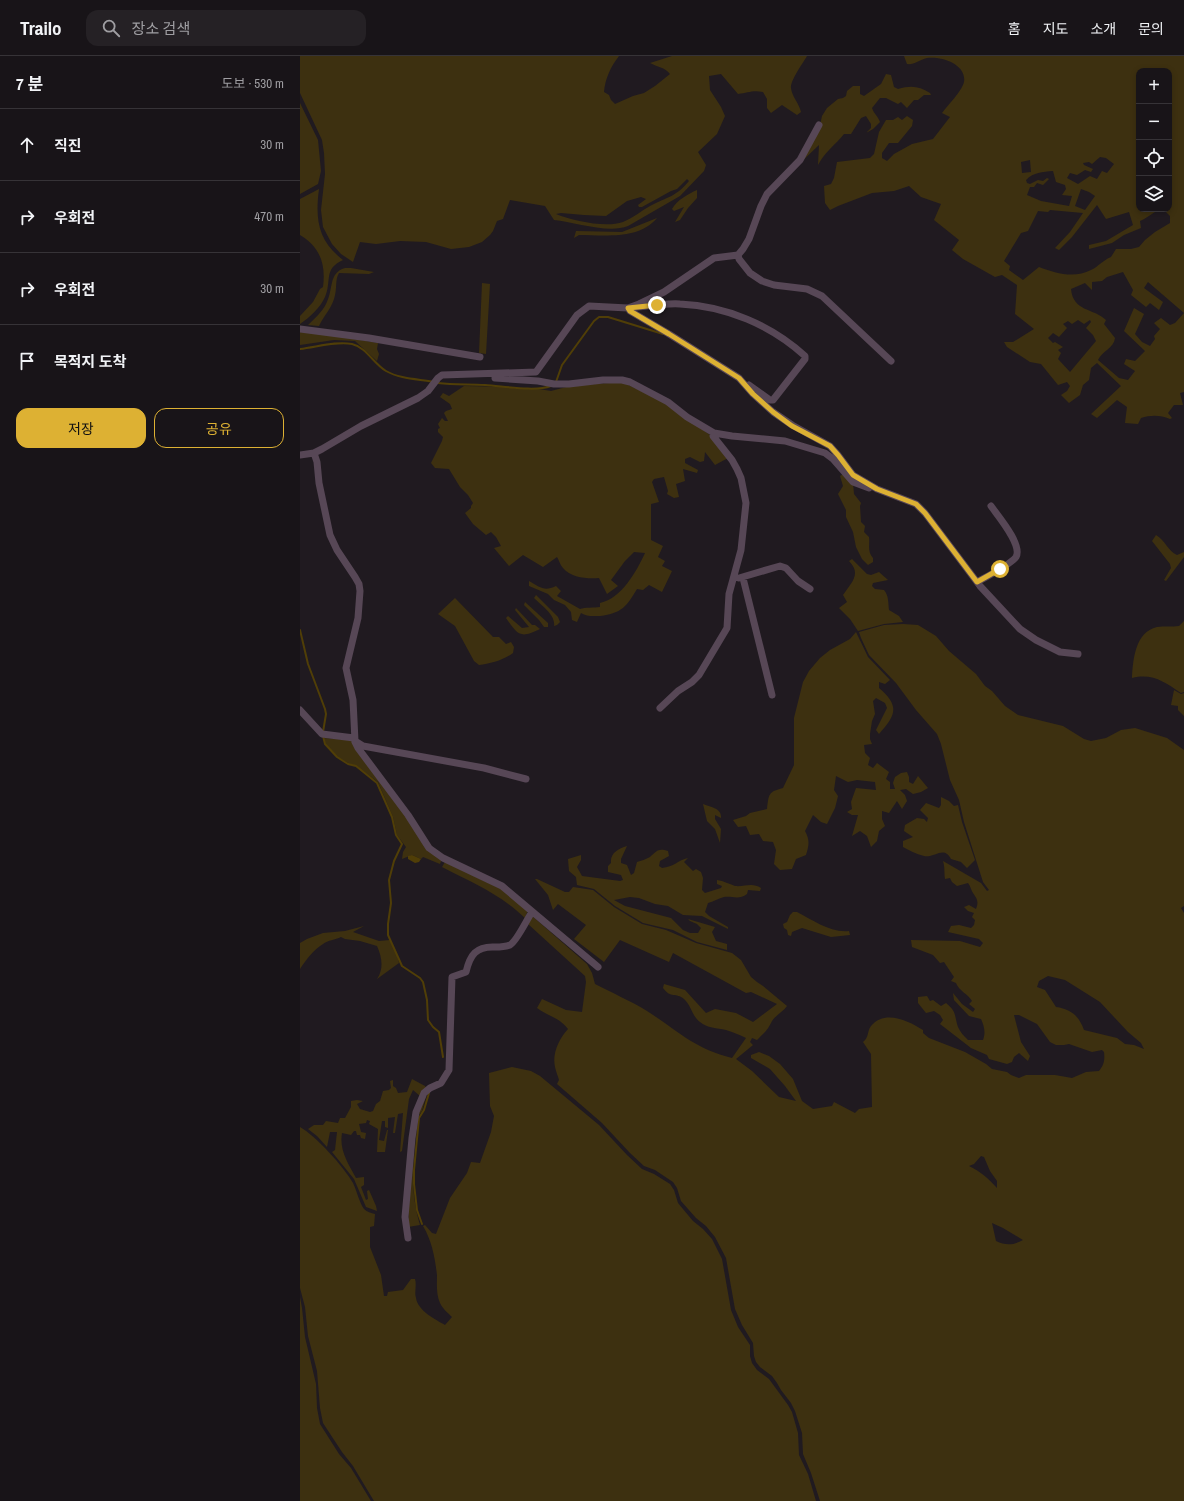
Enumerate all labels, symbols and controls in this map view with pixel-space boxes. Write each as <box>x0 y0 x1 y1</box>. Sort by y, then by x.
search box <box>86 10 366 46</box>
text: Trailo <box>20 15 62 41</box>
icon: search <box>100 17 122 39</box>
text: 장소 검색 <box>132 18 190 39</box>
text: 홈 <box>1008 20 1021 38</box>
text: 지도 <box>1043 20 1068 38</box>
text: 소개 <box>1090 20 1116 38</box>
text: 문의 <box>1138 20 1164 38</box>
map controls <box>1136 68 1172 212</box>
button: + <box>1136 68 1172 104</box>
text: 7 분 <box>16 72 43 95</box>
text: 도보 · 530 m <box>222 75 284 92</box>
button: − <box>1136 104 1172 140</box>
icon: ahead <box>16 134 38 156</box>
text: 직진 <box>54 135 82 156</box>
text: 30 m <box>260 136 284 153</box>
button: locate <box>1136 140 1172 176</box>
button: layers <box>1136 176 1172 212</box>
icon: right <box>16 206 38 228</box>
text: 우회전 <box>54 207 95 228</box>
text: 470 m <box>254 208 284 225</box>
icon: right <box>16 278 38 300</box>
text: 우회전 <box>54 279 95 300</box>
text: 30 m <box>260 280 284 297</box>
route end <box>648 296 666 314</box>
icon: arrive <box>16 350 38 372</box>
text: 목적지 도착 <box>54 351 126 372</box>
button: 저장 <box>16 408 146 448</box>
button: 공유 <box>154 408 284 448</box>
route start <box>991 560 1009 578</box>

